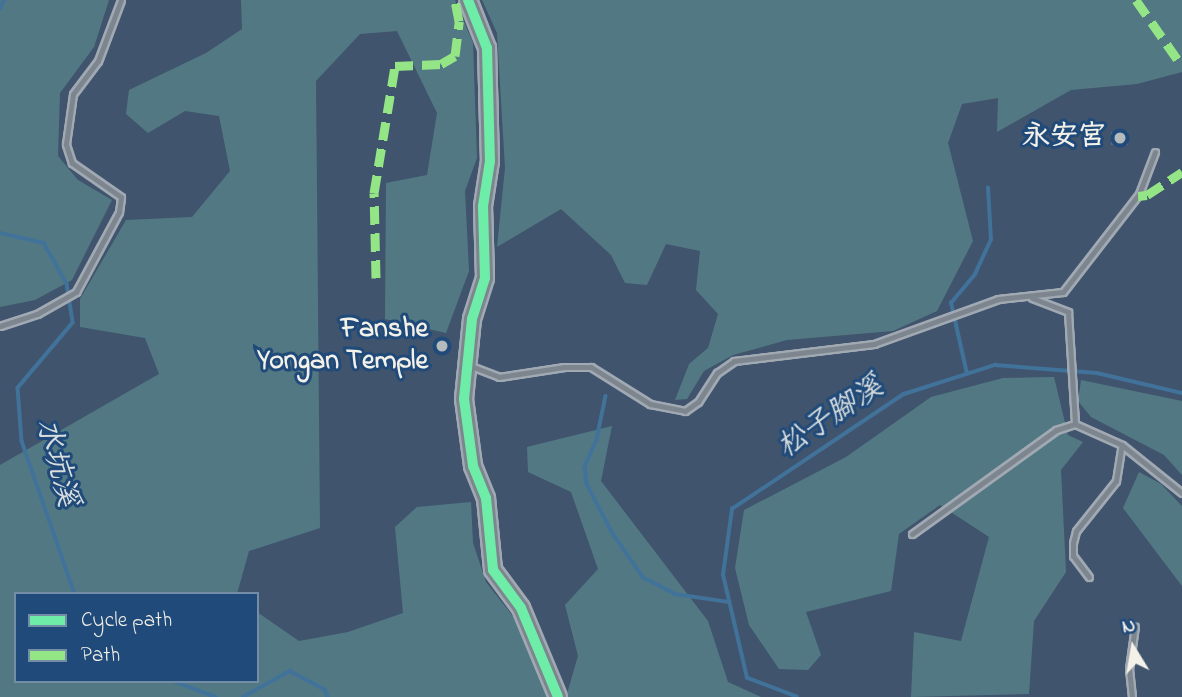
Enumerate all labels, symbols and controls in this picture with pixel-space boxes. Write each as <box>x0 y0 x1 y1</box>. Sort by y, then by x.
place label: 永安宮 <box>1022 121 1106 155</box>
marker: 永安宮 <box>1112 130 1128 146</box>
place label: Fanshe Yongan Temple <box>257 313 428 379</box>
marker: Fanshe Yongan Temple <box>434 338 450 354</box>
water label: 松子腳溪 <box>771 370 891 466</box>
water label: 水坑溪 <box>27 415 85 511</box>
legend <box>14 592 259 683</box>
text: Cycle path <box>81 606 172 636</box>
text: N <box>1120 612 1138 641</box>
north arrow <box>1098 613 1168 683</box>
text: Path <box>81 641 120 671</box>

